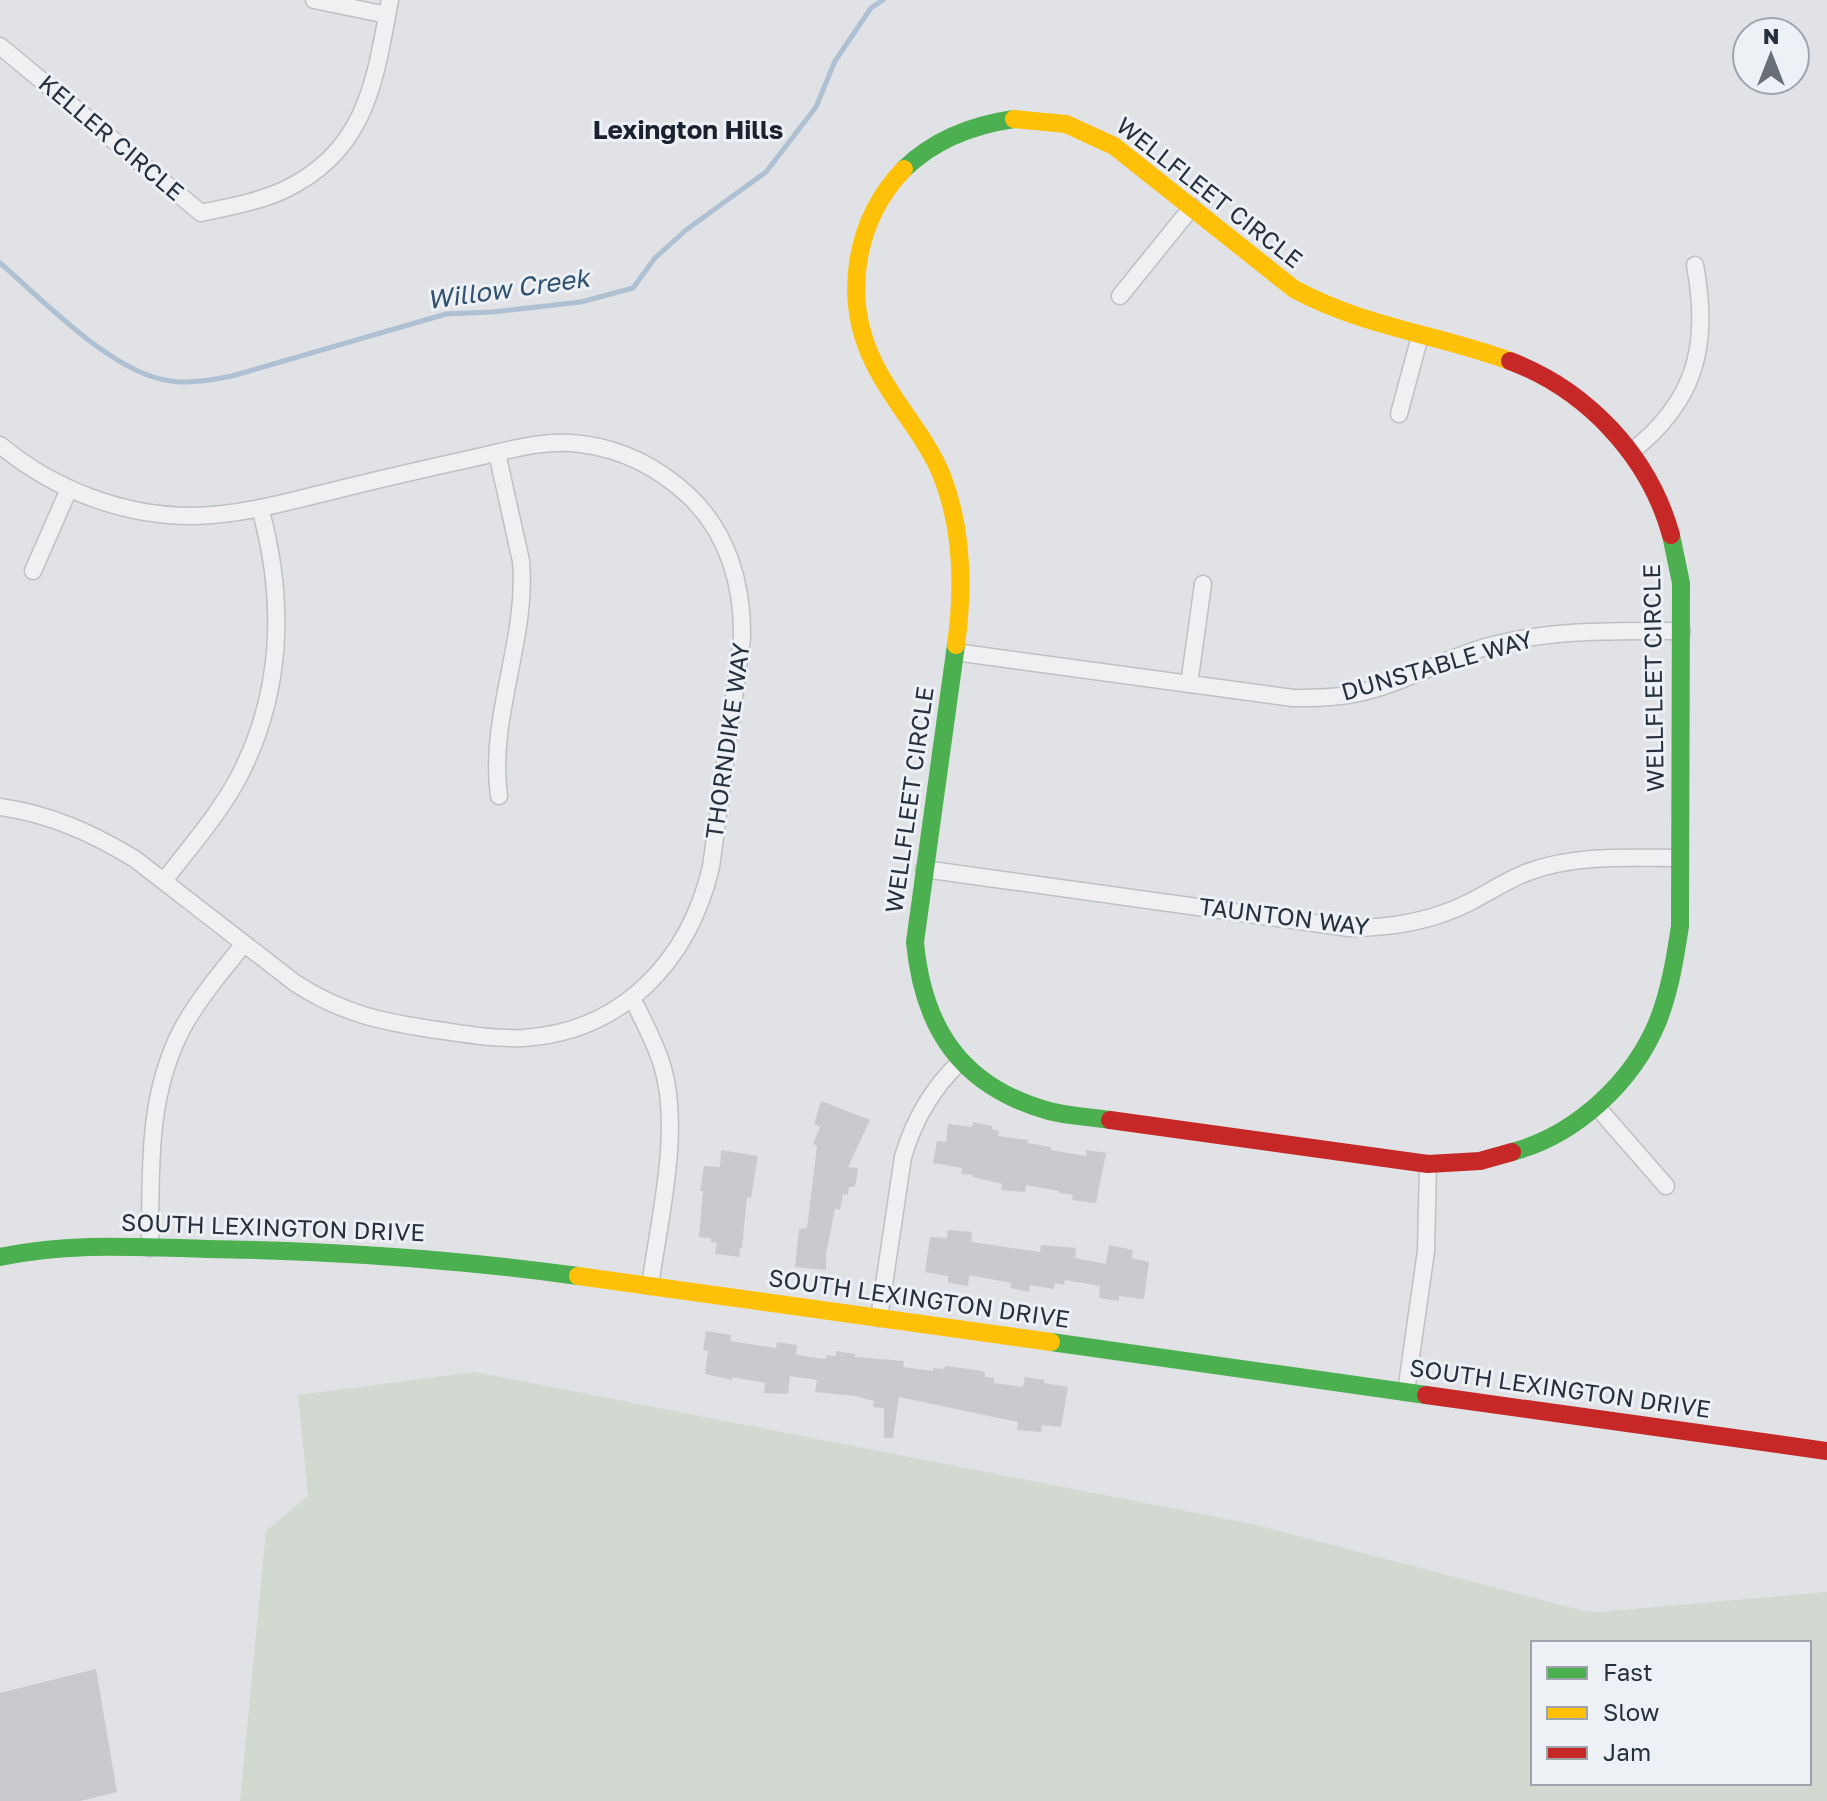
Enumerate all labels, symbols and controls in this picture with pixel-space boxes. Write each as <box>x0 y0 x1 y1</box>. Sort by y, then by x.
north arrow <box>1731 16 1811 96</box>
text: N <box>1763 22 1779 49</box>
street label: KELLER CIRCLE <box>34 68 190 206</box>
street label: WELLFLEET CIRCLE <box>1111 110 1309 273</box>
district label: Lexington Hills <box>593 114 783 145</box>
water label: Willow Creek <box>425 261 593 315</box>
street label: WELLFLEET CIRCLE <box>1636 564 1669 792</box>
street label: DUNSTABLE WAY <box>1338 623 1536 706</box>
street label: THORNDIKE WAY <box>698 640 755 841</box>
street label: WELLFLEET CIRCLE <box>878 685 939 915</box>
street label: TAUNTON WAY <box>1197 891 1372 940</box>
street label: SOUTH LEXINGTON DRIVE <box>121 1207 425 1246</box>
street label: SOUTH LEXINGTON DRIVE <box>767 1262 1072 1333</box>
street label: SOUTH LEXINGTON DRIVE <box>1408 1352 1713 1423</box>
legend <box>1531 1641 1811 1785</box>
text: Fast <box>1603 1657 1653 1686</box>
text: Slow <box>1603 1697 1659 1726</box>
text: Jam <box>1603 1737 1651 1766</box>

